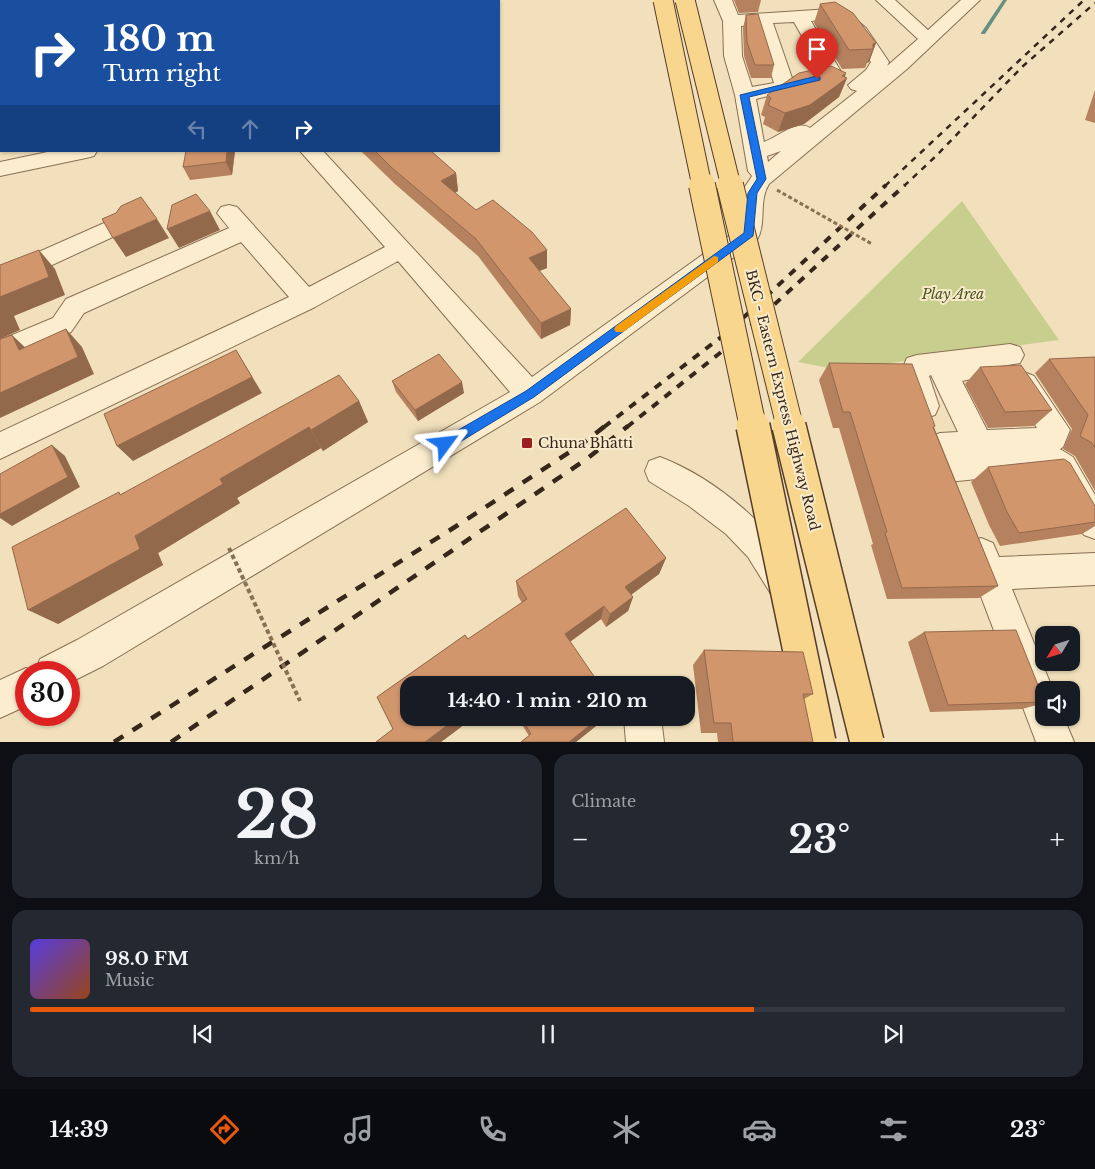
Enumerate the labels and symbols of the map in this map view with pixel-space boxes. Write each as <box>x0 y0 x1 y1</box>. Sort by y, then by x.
pin <box>796 28 838 79</box>
street label: BKC - Eastern Express Highway Road <box>742 267 824 533</box>
park label: Play Area <box>921 285 984 303</box>
position arrow <box>418 417 470 469</box>
place label: Chuna Bhatti <box>538 434 633 452</box>
marker: Chuna Bhatti <box>520 436 534 450</box>
north arrow <box>1035 626 1080 671</box>
speed limit sign: 30 <box>15 661 80 726</box>

